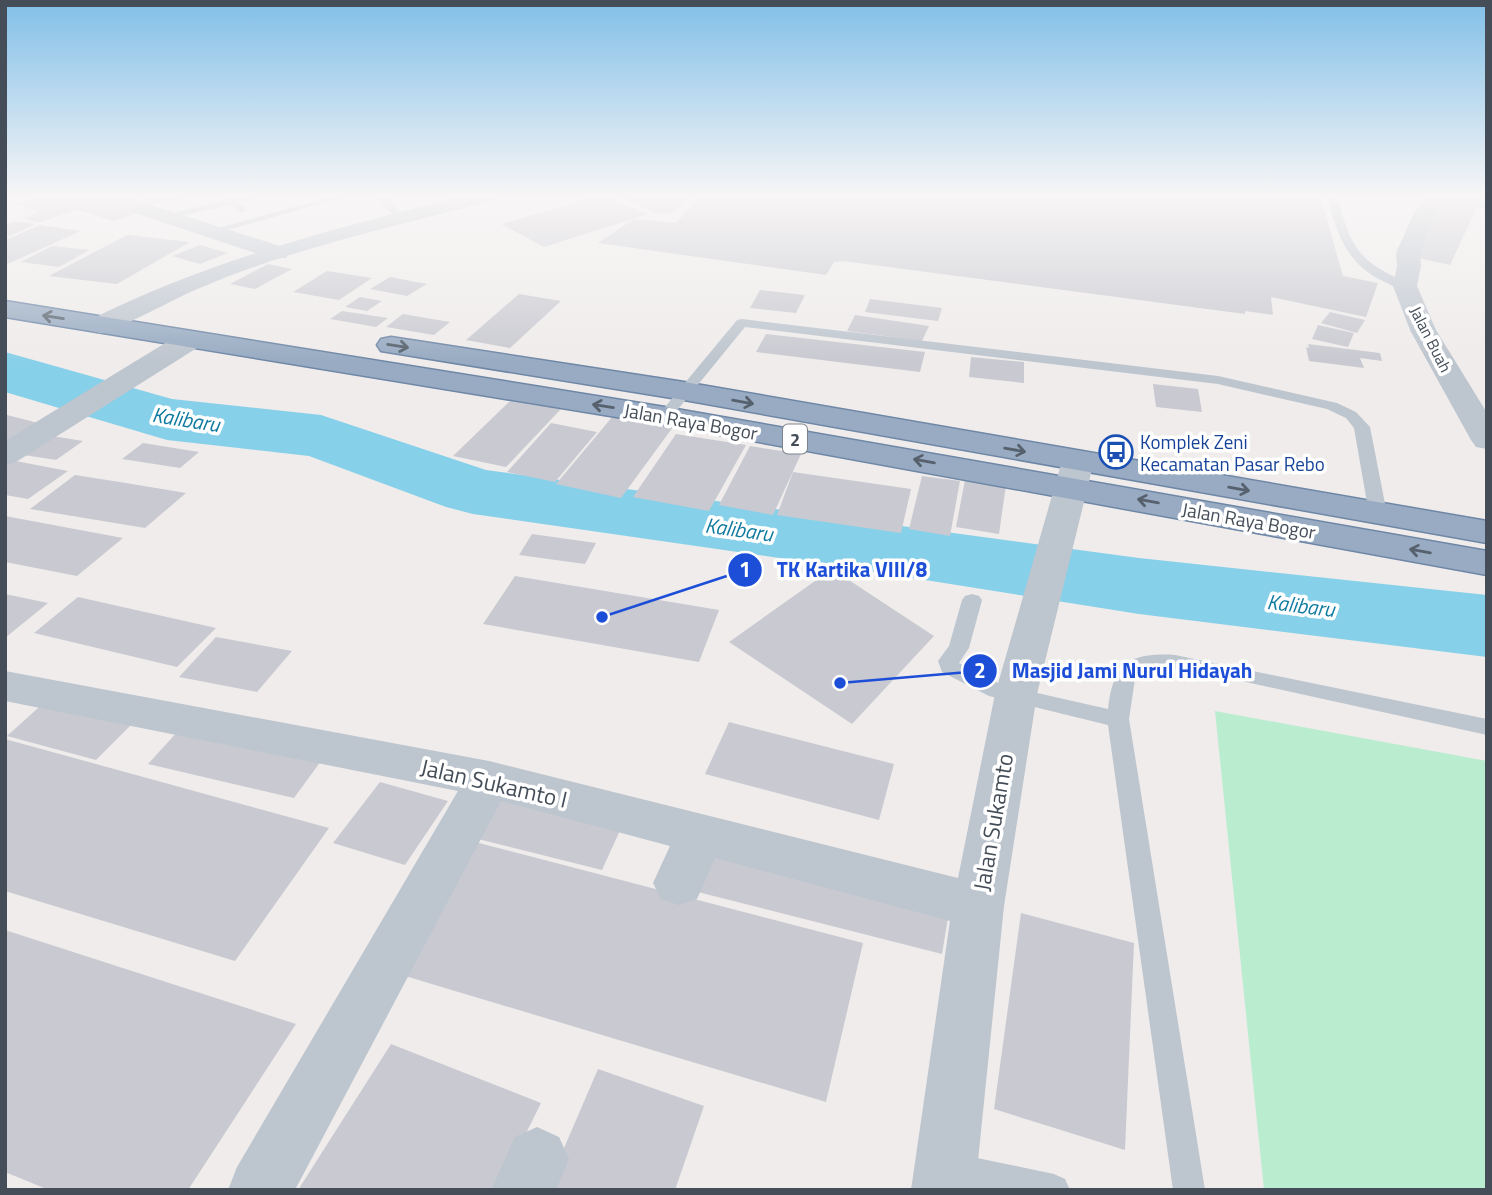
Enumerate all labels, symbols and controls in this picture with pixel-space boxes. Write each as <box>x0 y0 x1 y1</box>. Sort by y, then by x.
street label: Jalan Buah <box>1404 302 1458 376</box>
one-way arrow <box>42 310 65 323</box>
one-way arrow <box>386 340 408 353</box>
street label: Jalan Raya Bogor <box>622 395 761 447</box>
one-way arrow <box>731 395 754 409</box>
water label: Kalibaru <box>150 398 224 440</box>
one-way arrow <box>592 399 615 412</box>
road number: 2 <box>783 424 807 454</box>
place label: Komplek Zeni Kecamatan Pasar Rebo <box>1140 427 1325 478</box>
bus stop icon: Komplek Zeni Kecamatan Pasar Rebo <box>1097 433 1135 471</box>
one-way arrow <box>1003 444 1026 457</box>
one-way arrow <box>913 454 936 467</box>
one-way arrow <box>1227 483 1250 496</box>
one-way arrow <box>1137 494 1160 507</box>
street label: Jalan Raya Bogor <box>1180 494 1319 546</box>
water label: Kalibaru <box>703 508 776 550</box>
one-way arrow <box>1409 544 1432 557</box>
callout: TK Kartika VIII/8 <box>728 549 941 591</box>
text: 1 <box>739 553 751 585</box>
text: TK Kartika VIII/8 <box>777 553 927 585</box>
water label: Kalibaru <box>1265 585 1338 625</box>
callout: Masjid Jami Nurul Hidayah <box>962 650 1266 692</box>
text: 2 <box>974 654 986 686</box>
text: Masjid Jami Nurul Hidayah <box>1012 654 1252 686</box>
street label: Jalan Sukamto I <box>417 749 571 817</box>
street label: Jalan Sukamto <box>964 751 1022 893</box>

